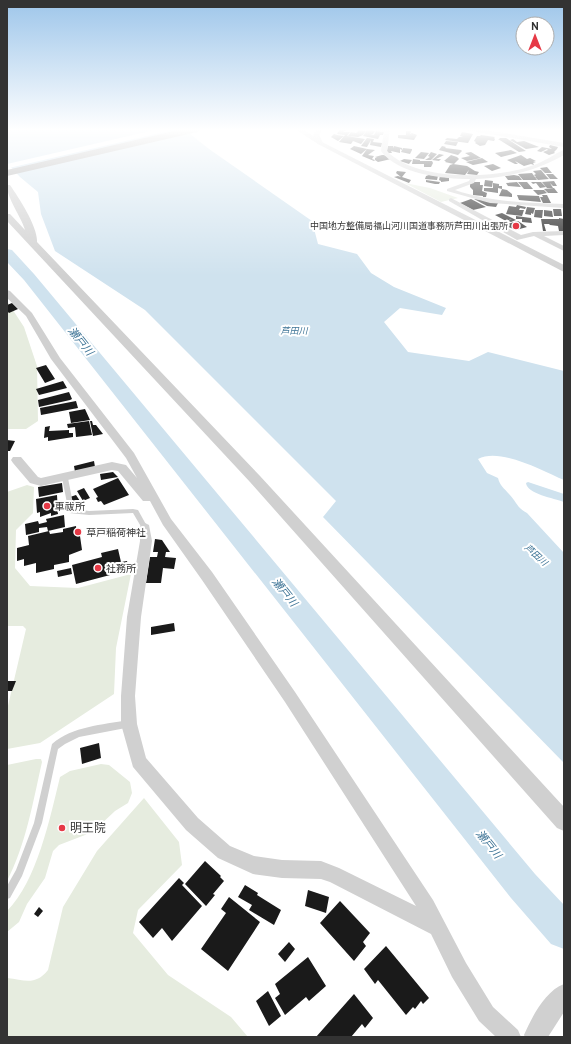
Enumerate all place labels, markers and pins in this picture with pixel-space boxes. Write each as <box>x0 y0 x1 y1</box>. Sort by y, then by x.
place label: 中国地方整備局福山河川国道事務所芦田川出張所 <box>310 221 508 232</box>
marker: 中国地方整備局福山河川国道事務所芦田川出張所 <box>511 221 521 231</box>
marker: 車祓所 <box>42 501 52 511</box>
place label: 車祓所 <box>55 501 85 514</box>
marker: 草戸稲荷神社 <box>73 527 83 537</box>
place label: 草戸稲荷神社 <box>86 527 146 540</box>
marker: 社務所 <box>93 563 103 573</box>
place label: 社務所 <box>106 563 136 576</box>
place label: 明王院 <box>70 821 106 837</box>
marker: 明王院 <box>57 823 67 833</box>

